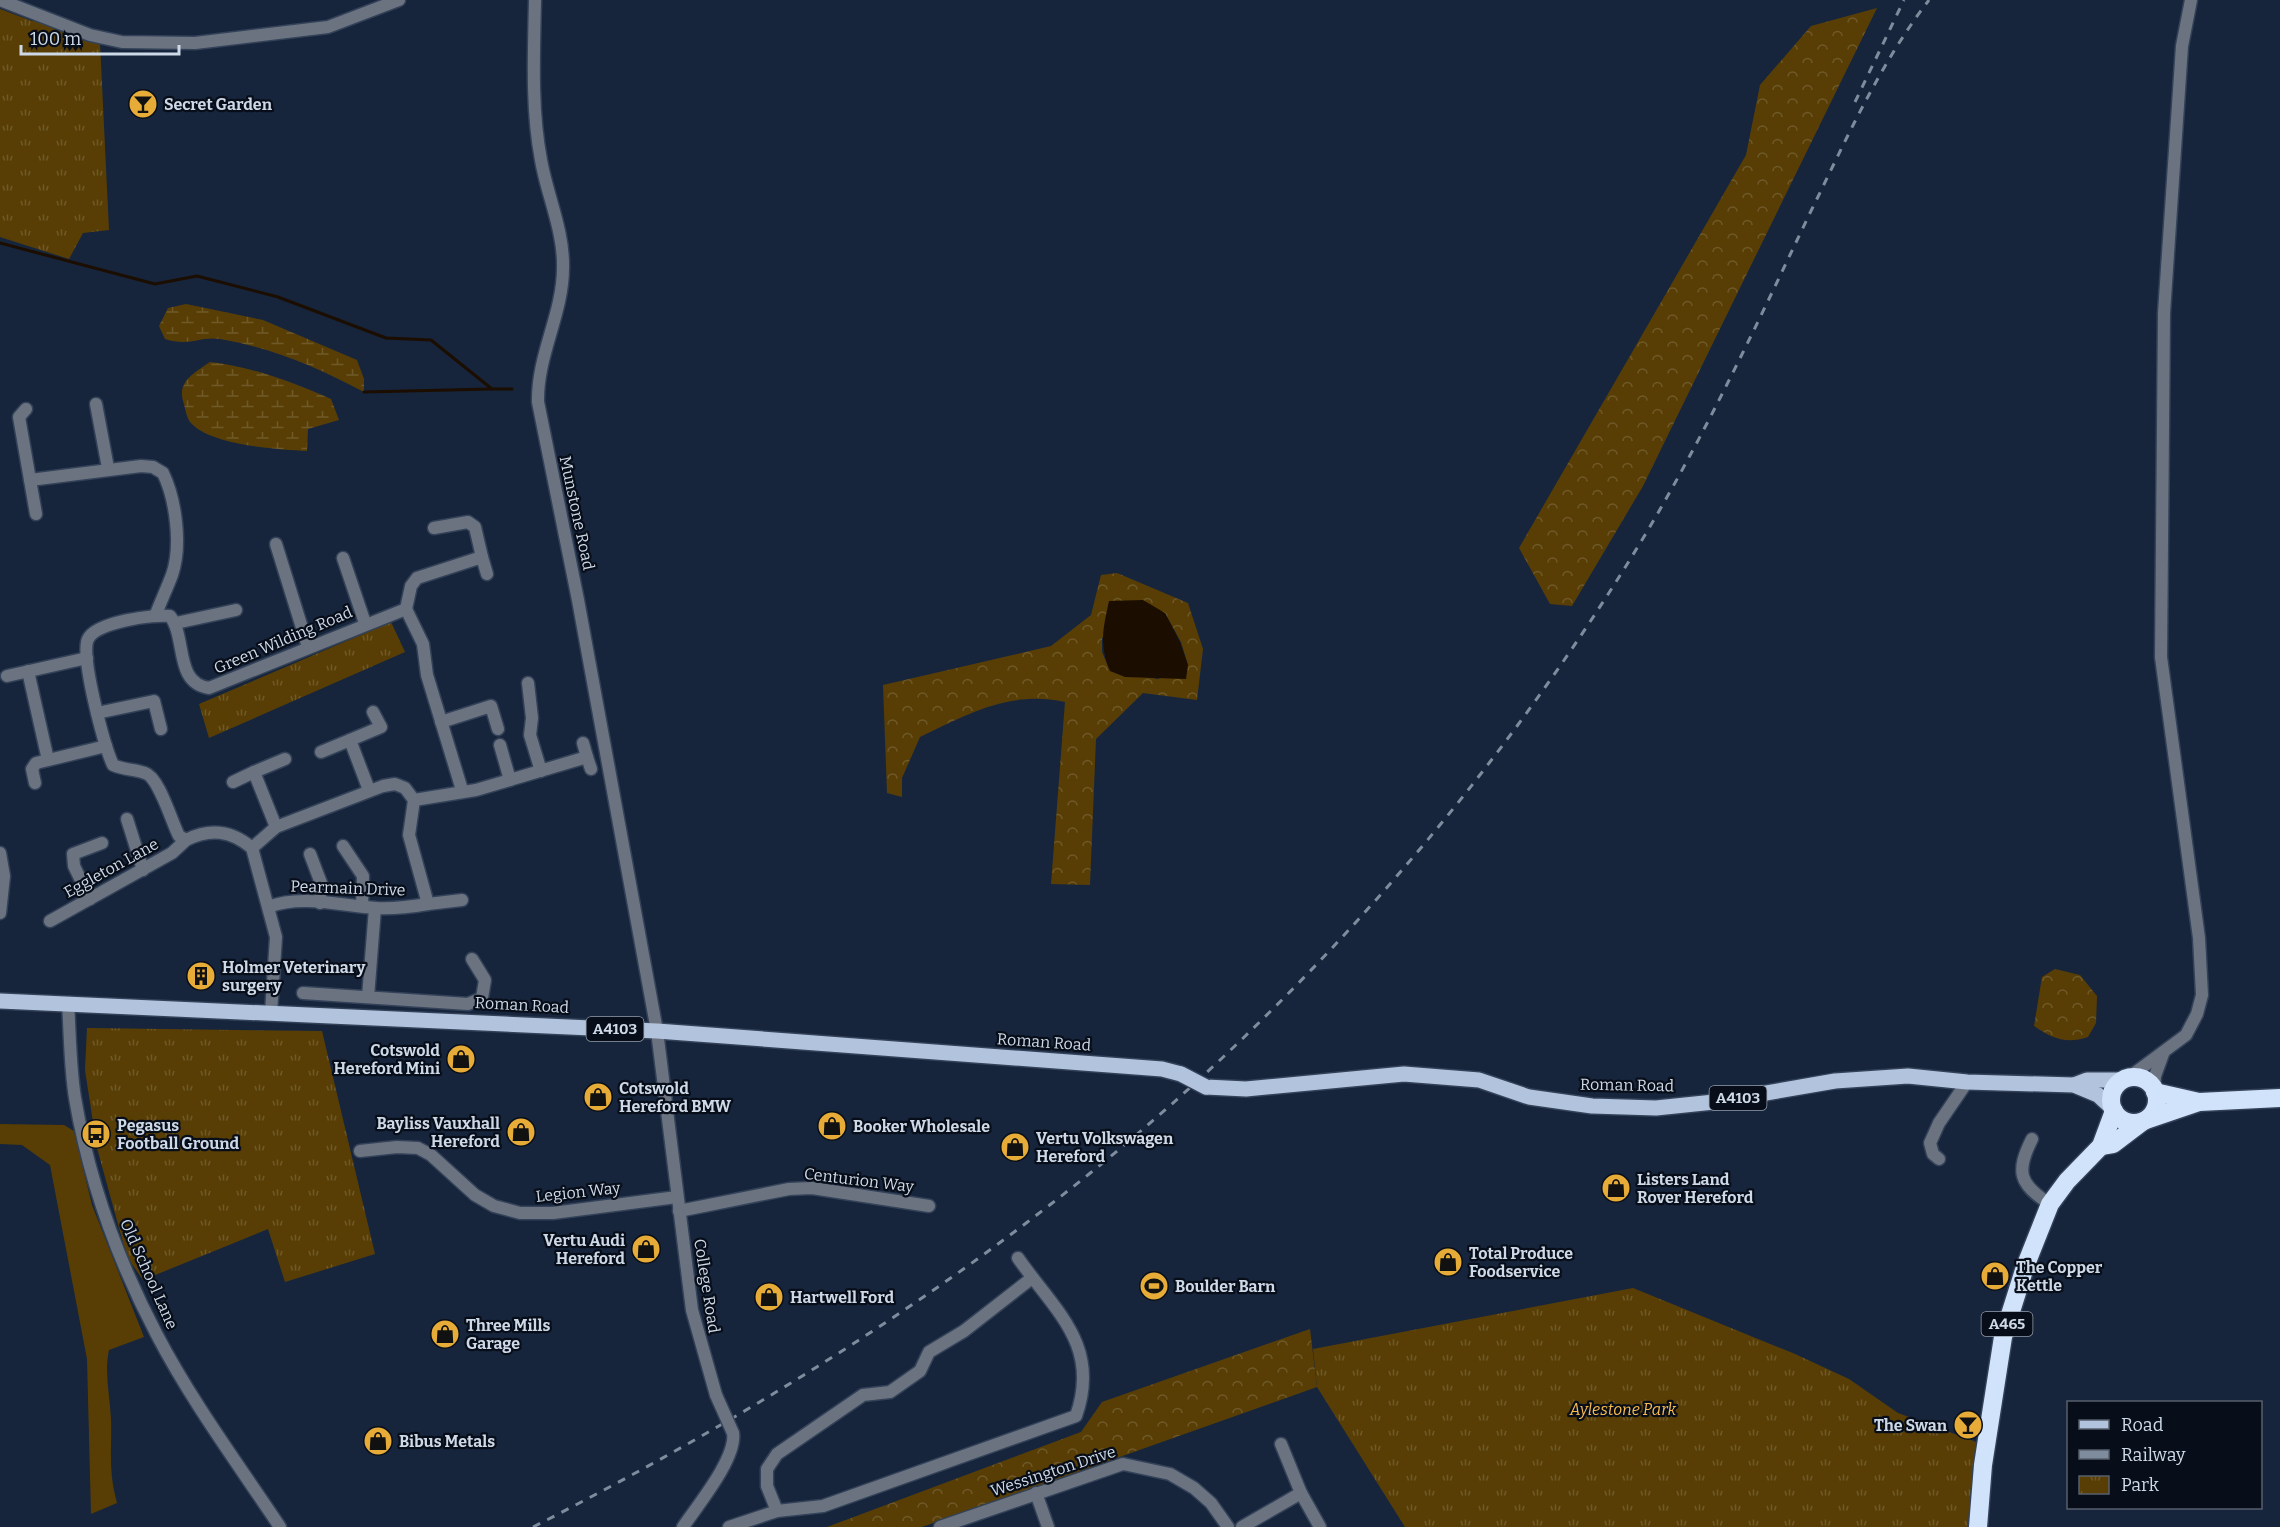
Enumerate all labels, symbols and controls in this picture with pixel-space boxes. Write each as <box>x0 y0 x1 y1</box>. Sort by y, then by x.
scale bar <box>21 18 178 56</box>
text: 100 m <box>30 28 81 50</box>
bar icon: Secret Garden <box>127 88 159 120</box>
place label: Secret Garden <box>164 95 273 114</box>
street label: Munstone Road <box>556 454 599 572</box>
street label: Green Wilding Road <box>211 602 356 678</box>
street label: Eggleton Lane <box>60 834 162 902</box>
street label: Pearmain Drive <box>290 876 406 900</box>
place label: Holmer Veterinary surgery <box>222 958 366 995</box>
building icon: Holmer Veterinary surgery <box>185 960 217 992</box>
street label: Roman Road <box>474 993 570 1017</box>
road number: A4103 <box>586 1017 644 1041</box>
street label: Roman Road <box>996 1029 1092 1055</box>
place label: Cotswold Hereford Mini <box>333 1041 440 1078</box>
shop icon: Cotswold Hereford Mini <box>445 1043 477 1075</box>
street label: Roman Road <box>1580 1075 1675 1095</box>
place label: Cotswold Hereford BMW <box>619 1079 732 1116</box>
shop icon: Cotswold Hereford BMW <box>582 1081 614 1113</box>
road number: A4103 <box>1710 1086 1766 1110</box>
shop icon: Booker Wholesale <box>816 1110 848 1142</box>
place label: Bayliss Vauxhall Hereford <box>376 1114 500 1151</box>
place label: Pegasus Football Ground <box>117 1116 240 1153</box>
shop icon: Bayliss Vauxhall Hereford <box>505 1116 537 1148</box>
place label: Booker Wholesale <box>853 1117 990 1136</box>
bus stop icon: Pegasus Football Ground <box>80 1118 112 1150</box>
place label: Vertu Volkswagen Hereford <box>1036 1129 1174 1166</box>
shop icon: Vertu Volkswagen Hereford <box>999 1131 1031 1163</box>
street label: Centurion Way <box>803 1164 915 1196</box>
place label: Listers Land Rover Hereford <box>1637 1170 1754 1207</box>
shop icon: Listers Land Rover Hereford <box>1600 1172 1632 1204</box>
street label: Legion Way <box>535 1178 622 1206</box>
street label: Old School Lane <box>116 1216 182 1332</box>
place label: Vertu Audi Hereford <box>543 1231 625 1268</box>
shop icon: Vertu Audi Hereford <box>630 1233 662 1265</box>
street label: College Road <box>690 1237 724 1335</box>
place label: Total Produce Foodservice <box>1469 1244 1573 1281</box>
shop icon: Total Produce Foodservice <box>1432 1246 1464 1278</box>
place label: The Copper Kettle <box>2016 1258 2103 1295</box>
shop icon: The Copper Kettle <box>1979 1260 2011 1292</box>
sports icon: Boulder Barn <box>1138 1270 1170 1302</box>
place label: Boulder Barn <box>1175 1277 1276 1296</box>
shop icon: Hartwell Ford <box>753 1281 785 1313</box>
place label: Hartwell Ford <box>790 1288 895 1307</box>
road number: A465 <box>1982 1312 2032 1336</box>
place label: Three Mills Garage <box>466 1316 550 1353</box>
shop icon: Three Mills Garage <box>429 1318 461 1350</box>
park label: Aylestone Park <box>1569 1400 1677 1419</box>
legend <box>2067 1401 2262 1509</box>
bar icon: The Swan <box>1952 1409 1984 1441</box>
text: Road <box>2121 1414 2164 1436</box>
place label: The Swan <box>1874 1416 1948 1435</box>
shop icon: Bibus Metals <box>362 1425 394 1457</box>
place label: Bibus Metals <box>399 1432 495 1451</box>
street label: Wessington Drive <box>988 1442 1118 1500</box>
text: Railway <box>2121 1444 2186 1466</box>
text: Park <box>2121 1474 2160 1496</box>

